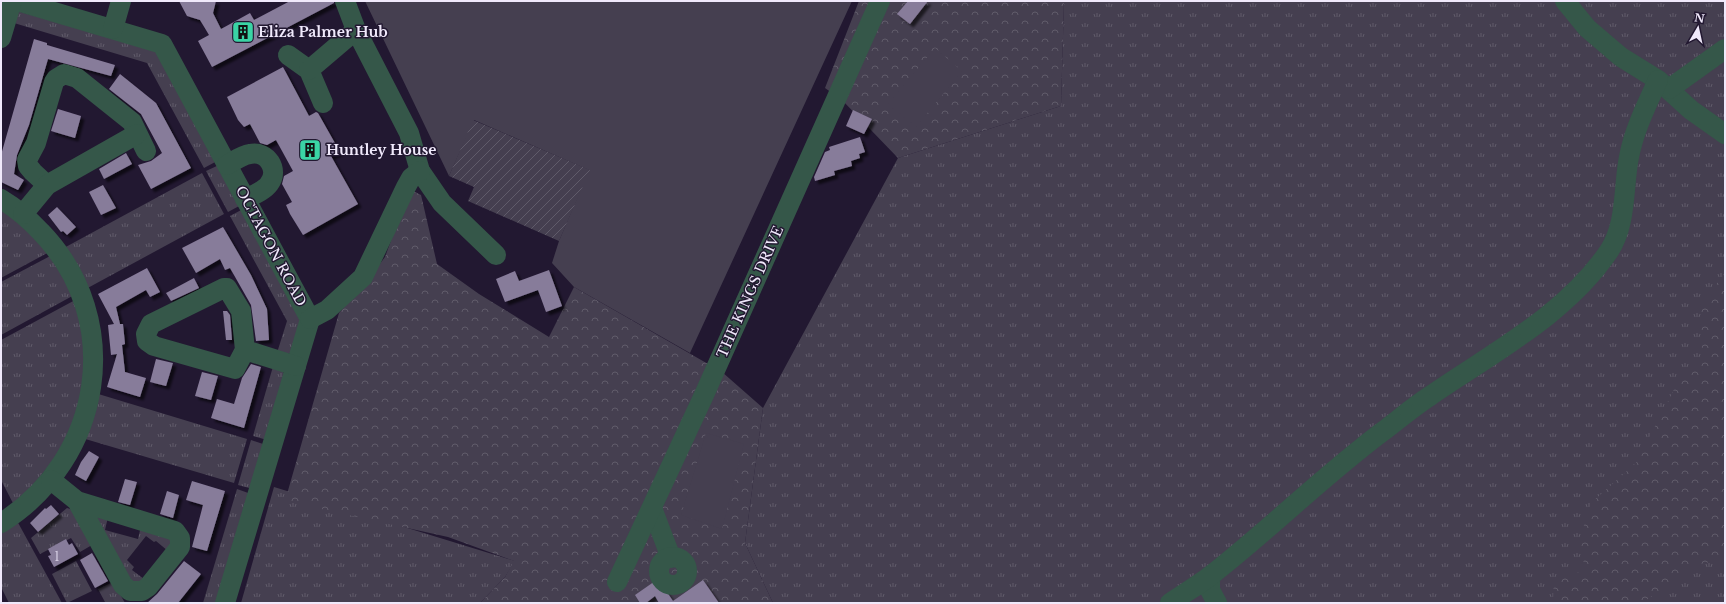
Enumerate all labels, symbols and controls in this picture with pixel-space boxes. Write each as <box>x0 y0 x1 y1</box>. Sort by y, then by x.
north arrow <box>1678 8 1718 48</box>
text: N <box>1693 10 1706 26</box>
building icon: Eliza Palmer Hub <box>230 19 256 45</box>
place label: Eliza Palmer Hub <box>258 23 388 41</box>
building icon: Huntley House <box>297 137 323 163</box>
place label: Huntley House <box>326 141 437 159</box>
street label: OCTAGON ROAD <box>232 183 310 309</box>
street label: THE KINGS DRIVE <box>713 223 787 361</box>
house number: 1 <box>54 549 60 564</box>

